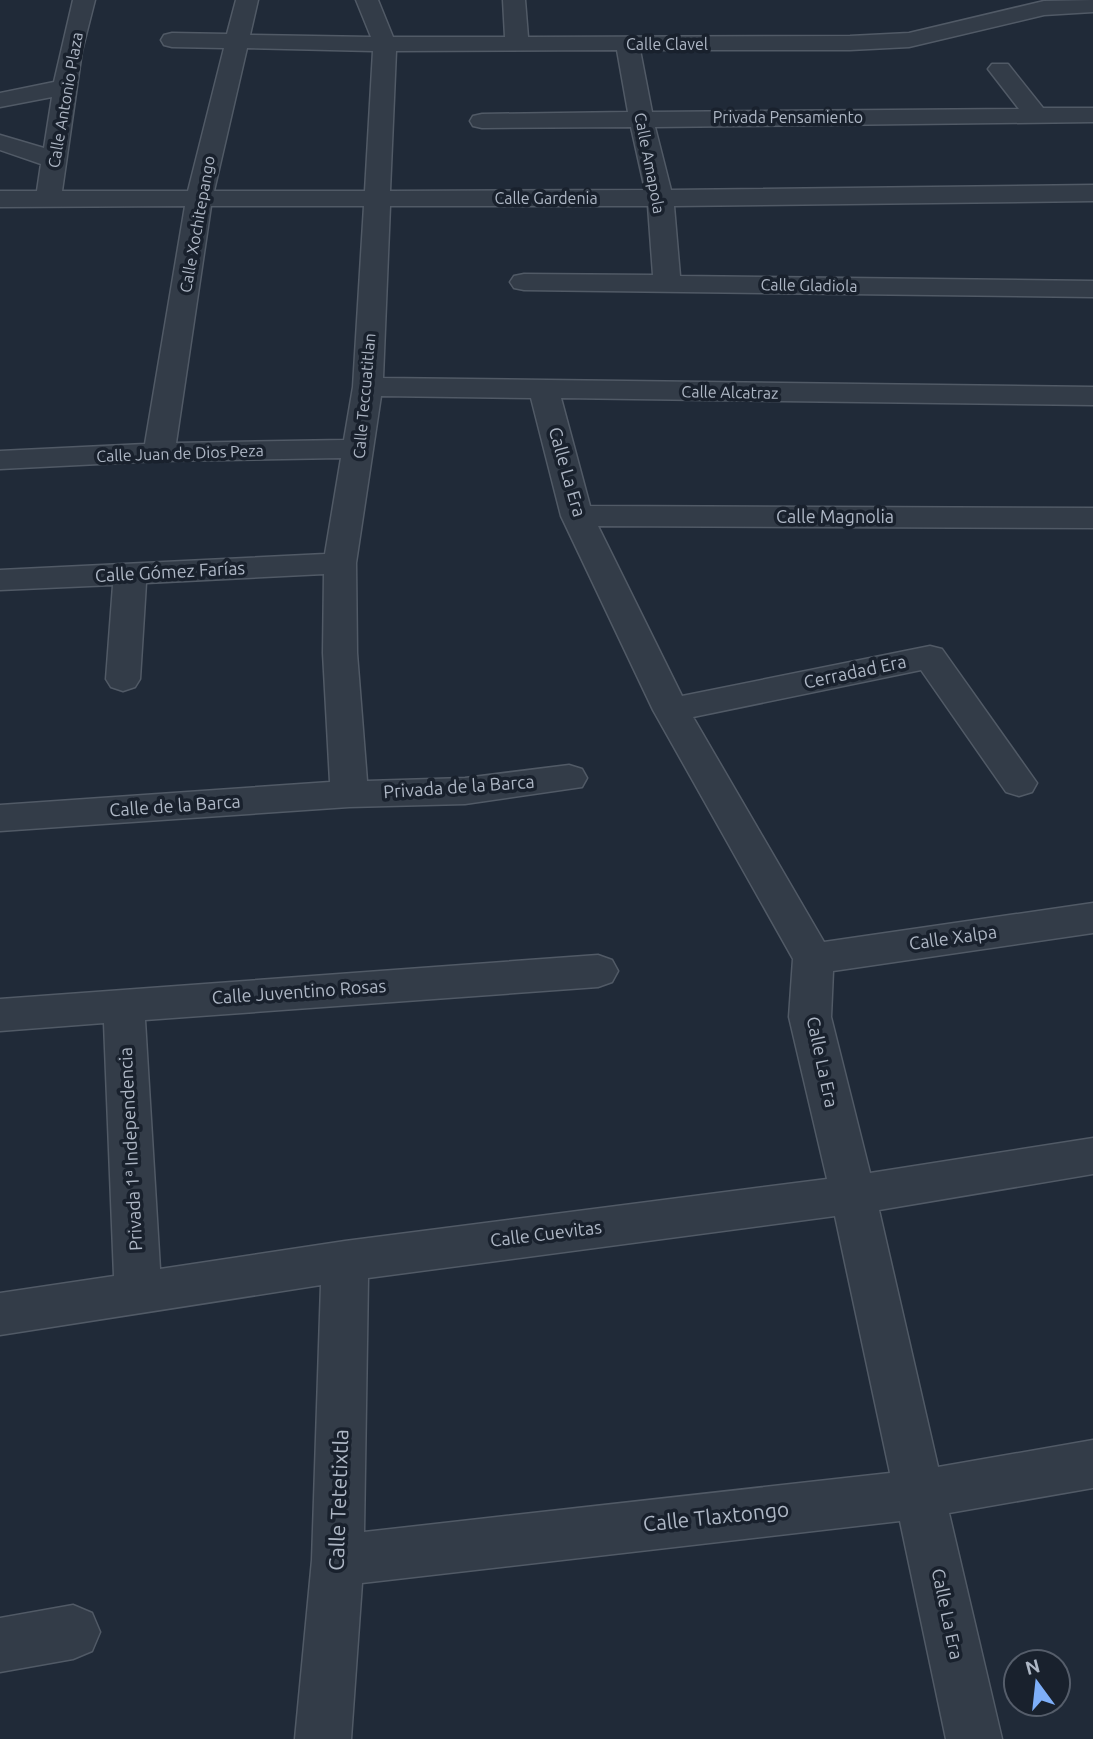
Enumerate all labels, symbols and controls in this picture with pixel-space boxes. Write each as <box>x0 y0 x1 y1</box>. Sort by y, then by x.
street label: Calle Antonio Plaza <box>44 31 86 169</box>
street label: Calle Clavel <box>626 35 708 53</box>
street label: Privada Pensamiento <box>713 108 863 126</box>
street label: Calle Amapola <box>631 111 669 215</box>
street label: Calle Xochitepango <box>176 154 218 294</box>
street label: Calle Gardenia <box>494 189 598 207</box>
street label: Calle Gladiola <box>760 275 858 295</box>
street label: Calle Teccuatitlan <box>350 332 378 460</box>
street label: Calle Alcatraz <box>681 382 779 402</box>
street label: Calle La Era <box>546 425 590 519</box>
street label: Calle Juan de Dios Peza <box>96 441 264 465</box>
street label: Calle Magnolia <box>776 506 894 526</box>
street label: Calle Gómez Farías <box>94 557 246 585</box>
street label: Cerradad Era <box>802 650 908 692</box>
street label: Privada de la Barca <box>383 771 535 801</box>
street label: Calle de la Barca <box>109 790 241 820</box>
street label: Calle Xalpa <box>908 921 998 953</box>
street label: Calle Juventino Rosas <box>211 975 387 1007</box>
street label: Calle La Era <box>804 1014 842 1109</box>
street label: Privada 1ª Independencia <box>115 1047 145 1251</box>
street label: Calle Cuevitas <box>489 1216 603 1250</box>
street label: Calle Tetetixtla <box>324 1429 352 1571</box>
street label: Calle Tlaxtongo <box>642 1496 790 1536</box>
street label: Calle La Era <box>929 1566 967 1661</box>
north arrow <box>1002 1648 1072 1718</box>
text: N <box>1023 1654 1042 1679</box>

